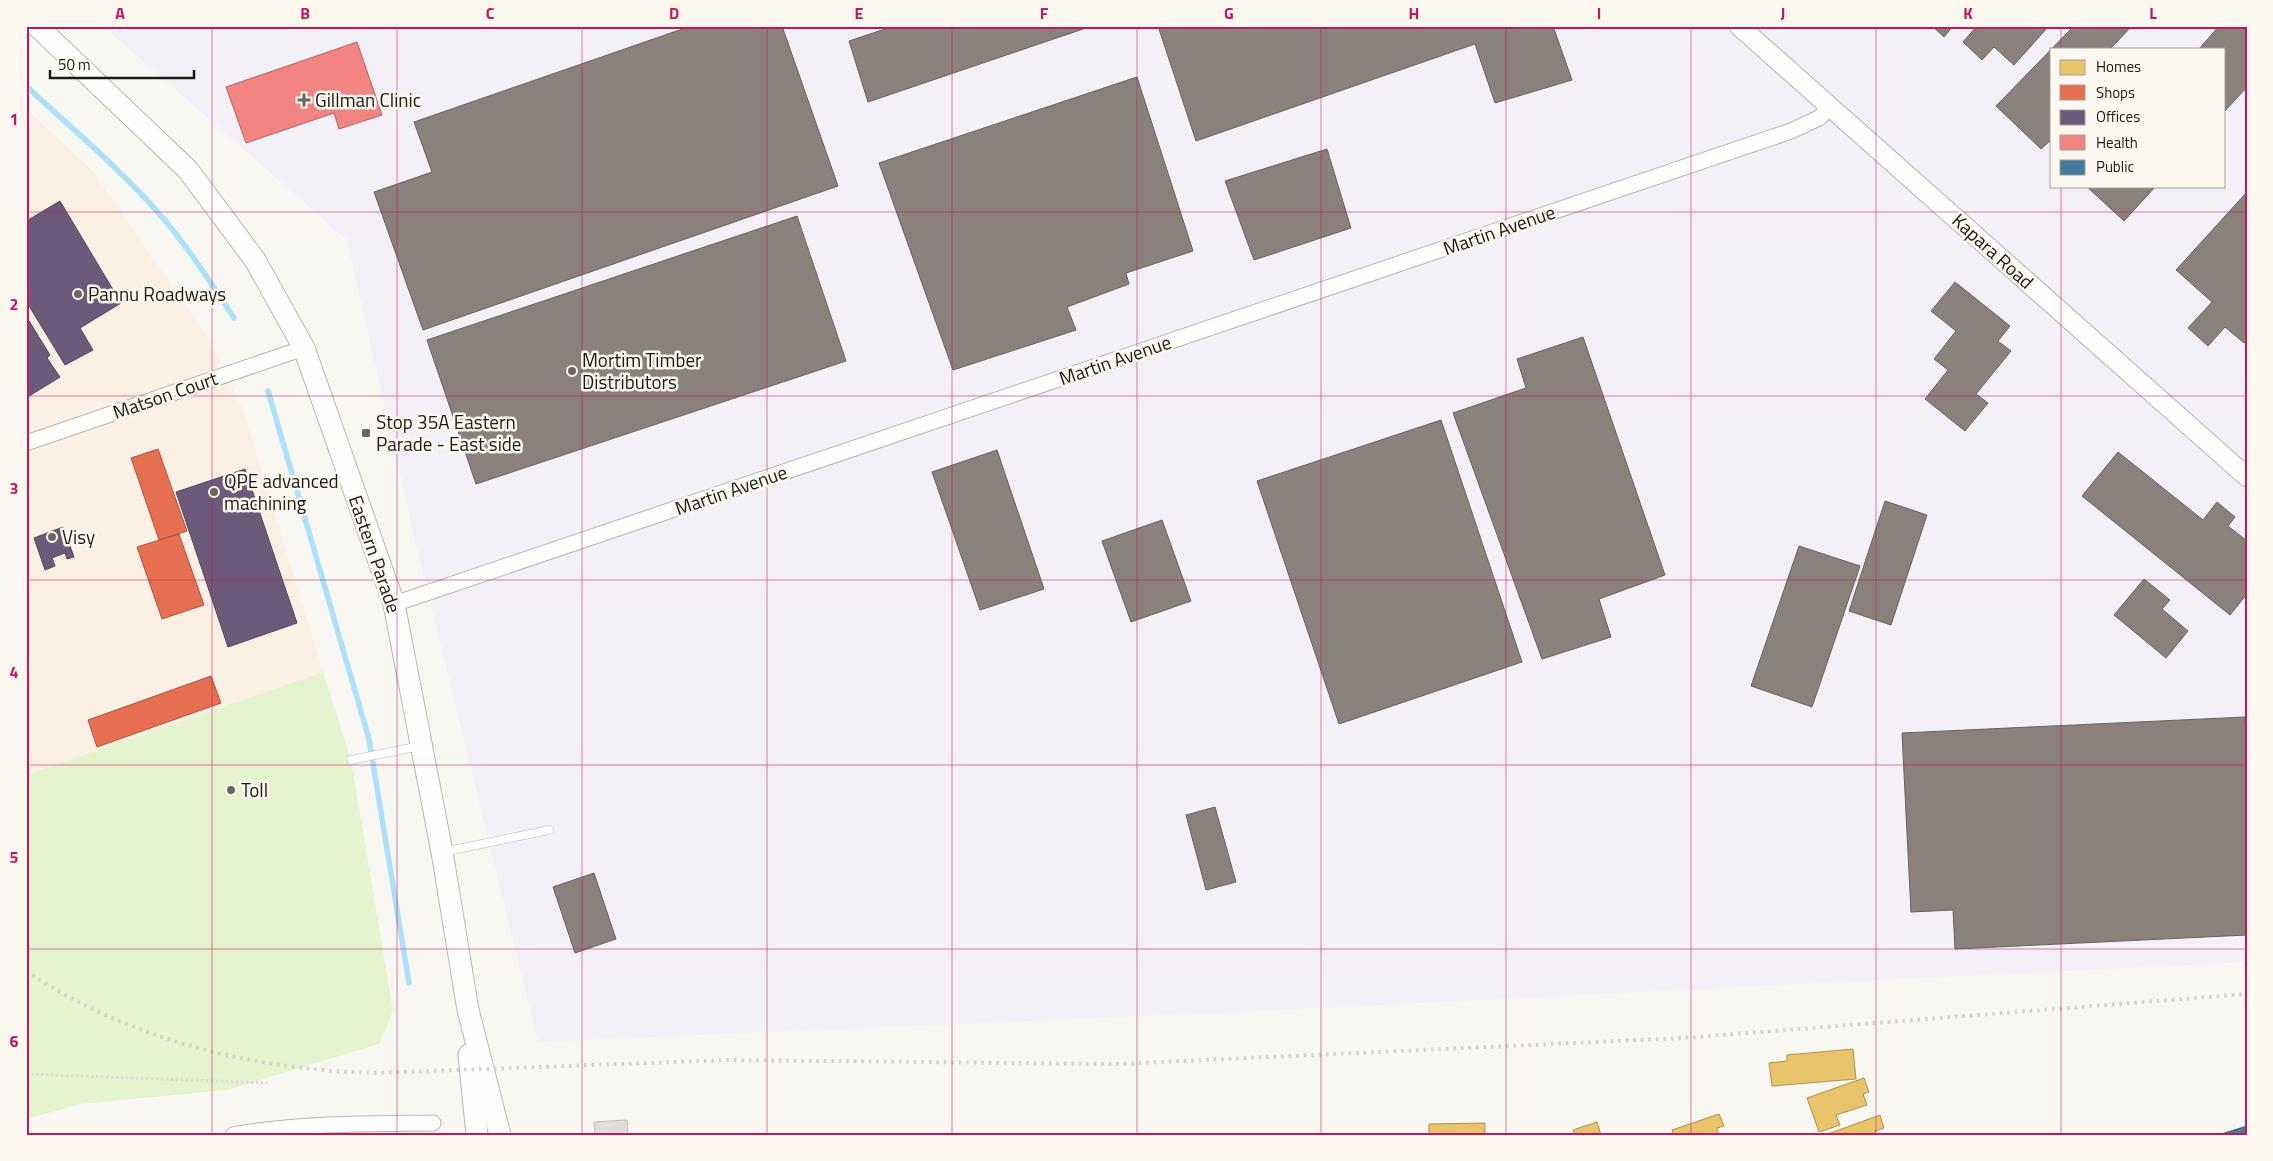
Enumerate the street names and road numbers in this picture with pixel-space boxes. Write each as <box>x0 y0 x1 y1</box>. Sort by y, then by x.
street label: Martin Avenue <box>1439 197 1559 262</box>
street label: Kapara Road <box>1946 206 2041 295</box>
street label: Martin Avenue <box>1055 327 1175 392</box>
street label: Matson Court <box>109 363 221 426</box>
street label: Martin Avenue <box>671 457 791 522</box>
street label: Eastern Parade <box>342 491 409 616</box>

